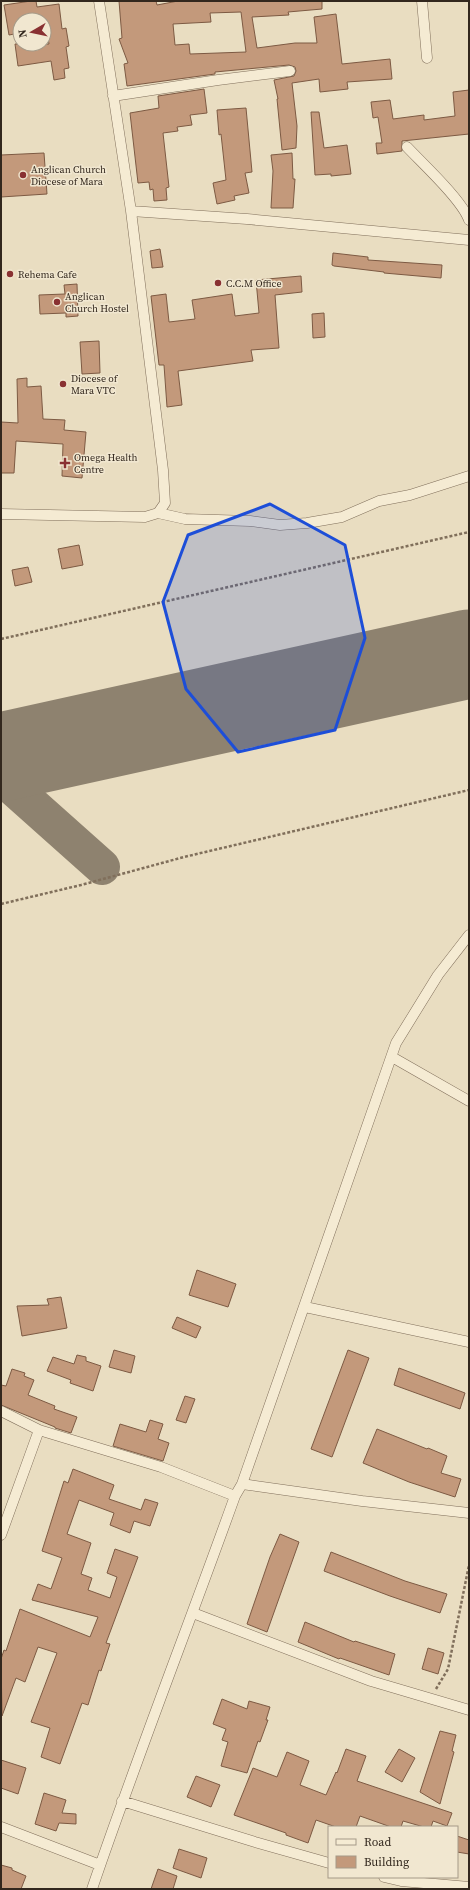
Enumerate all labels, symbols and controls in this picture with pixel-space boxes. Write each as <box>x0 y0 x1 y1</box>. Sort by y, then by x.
north arrow <box>12 12 52 52</box>
text: N <box>15 28 31 39</box>
place label: Anglican Church Diocese of Mara <box>31 163 106 188</box>
marker: Anglican Church Diocese of Mara <box>18 170 28 180</box>
place label: Rehema Cafe <box>18 268 77 281</box>
marker: Rehema Cafe <box>5 269 15 279</box>
place label: C.C.M Office <box>226 277 282 290</box>
marker: C.C.M Office <box>213 278 223 288</box>
place label: Anglican Church Hostel <box>65 290 129 315</box>
marker: Anglican Church Hostel <box>52 297 62 307</box>
place label: Diocese of Mara VTC <box>71 372 119 397</box>
marker: Diocese of Mara VTC <box>58 379 68 389</box>
place label: Omega Health Centre <box>74 451 138 476</box>
marker: Omega Health Centre <box>59 457 71 469</box>
legend <box>328 1826 458 1878</box>
text: Road <box>364 1834 391 1850</box>
text: Building <box>364 1854 409 1870</box>

